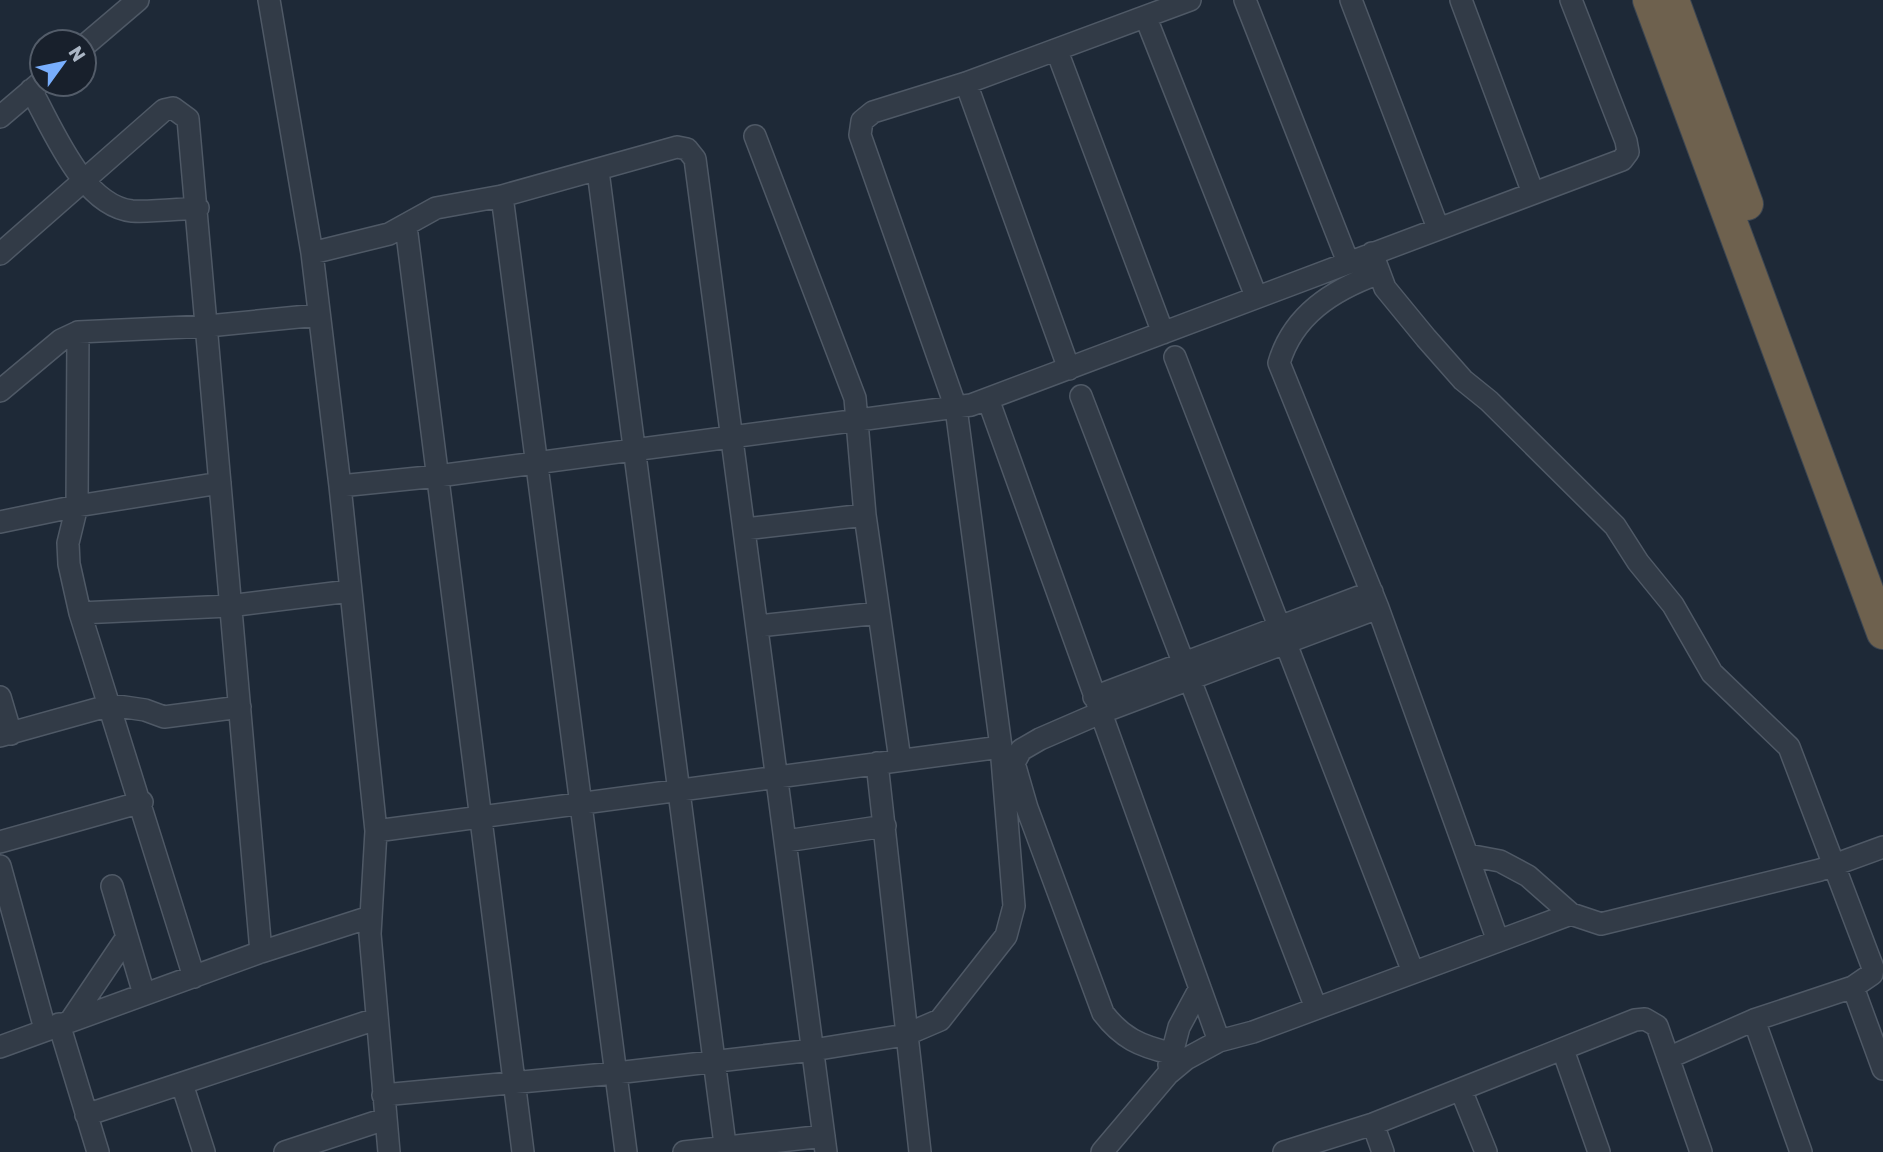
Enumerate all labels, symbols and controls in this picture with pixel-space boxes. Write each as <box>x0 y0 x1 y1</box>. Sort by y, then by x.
north arrow <box>28 28 98 98</box>
text: N <box>63 42 90 66</box>

